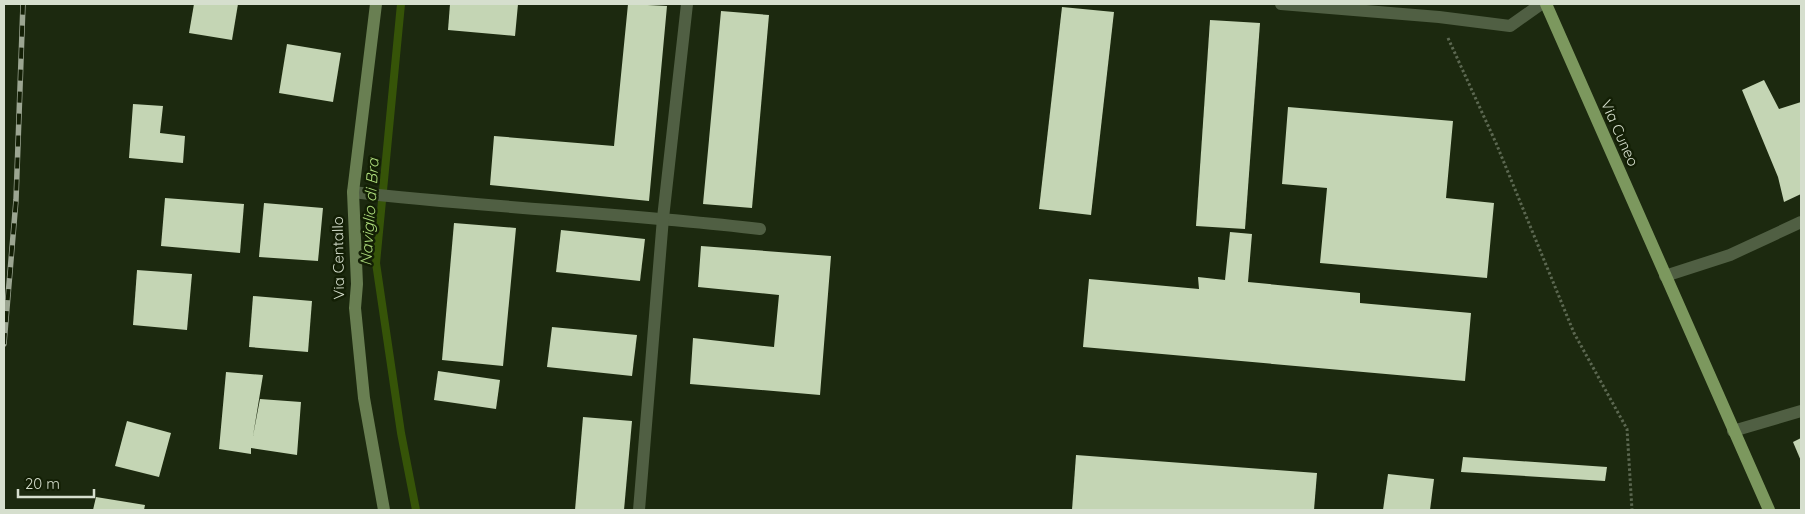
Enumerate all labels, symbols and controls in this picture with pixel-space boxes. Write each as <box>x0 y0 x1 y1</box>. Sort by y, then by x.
street label: Via Cuneo <box>1597 97 1643 169</box>
water label: Naviglio di Bra <box>355 156 383 266</box>
street label: Via Centallo <box>328 216 348 300</box>
scale bar <box>18 466 94 498</box>
text: 20 m <box>25 474 60 493</box>

